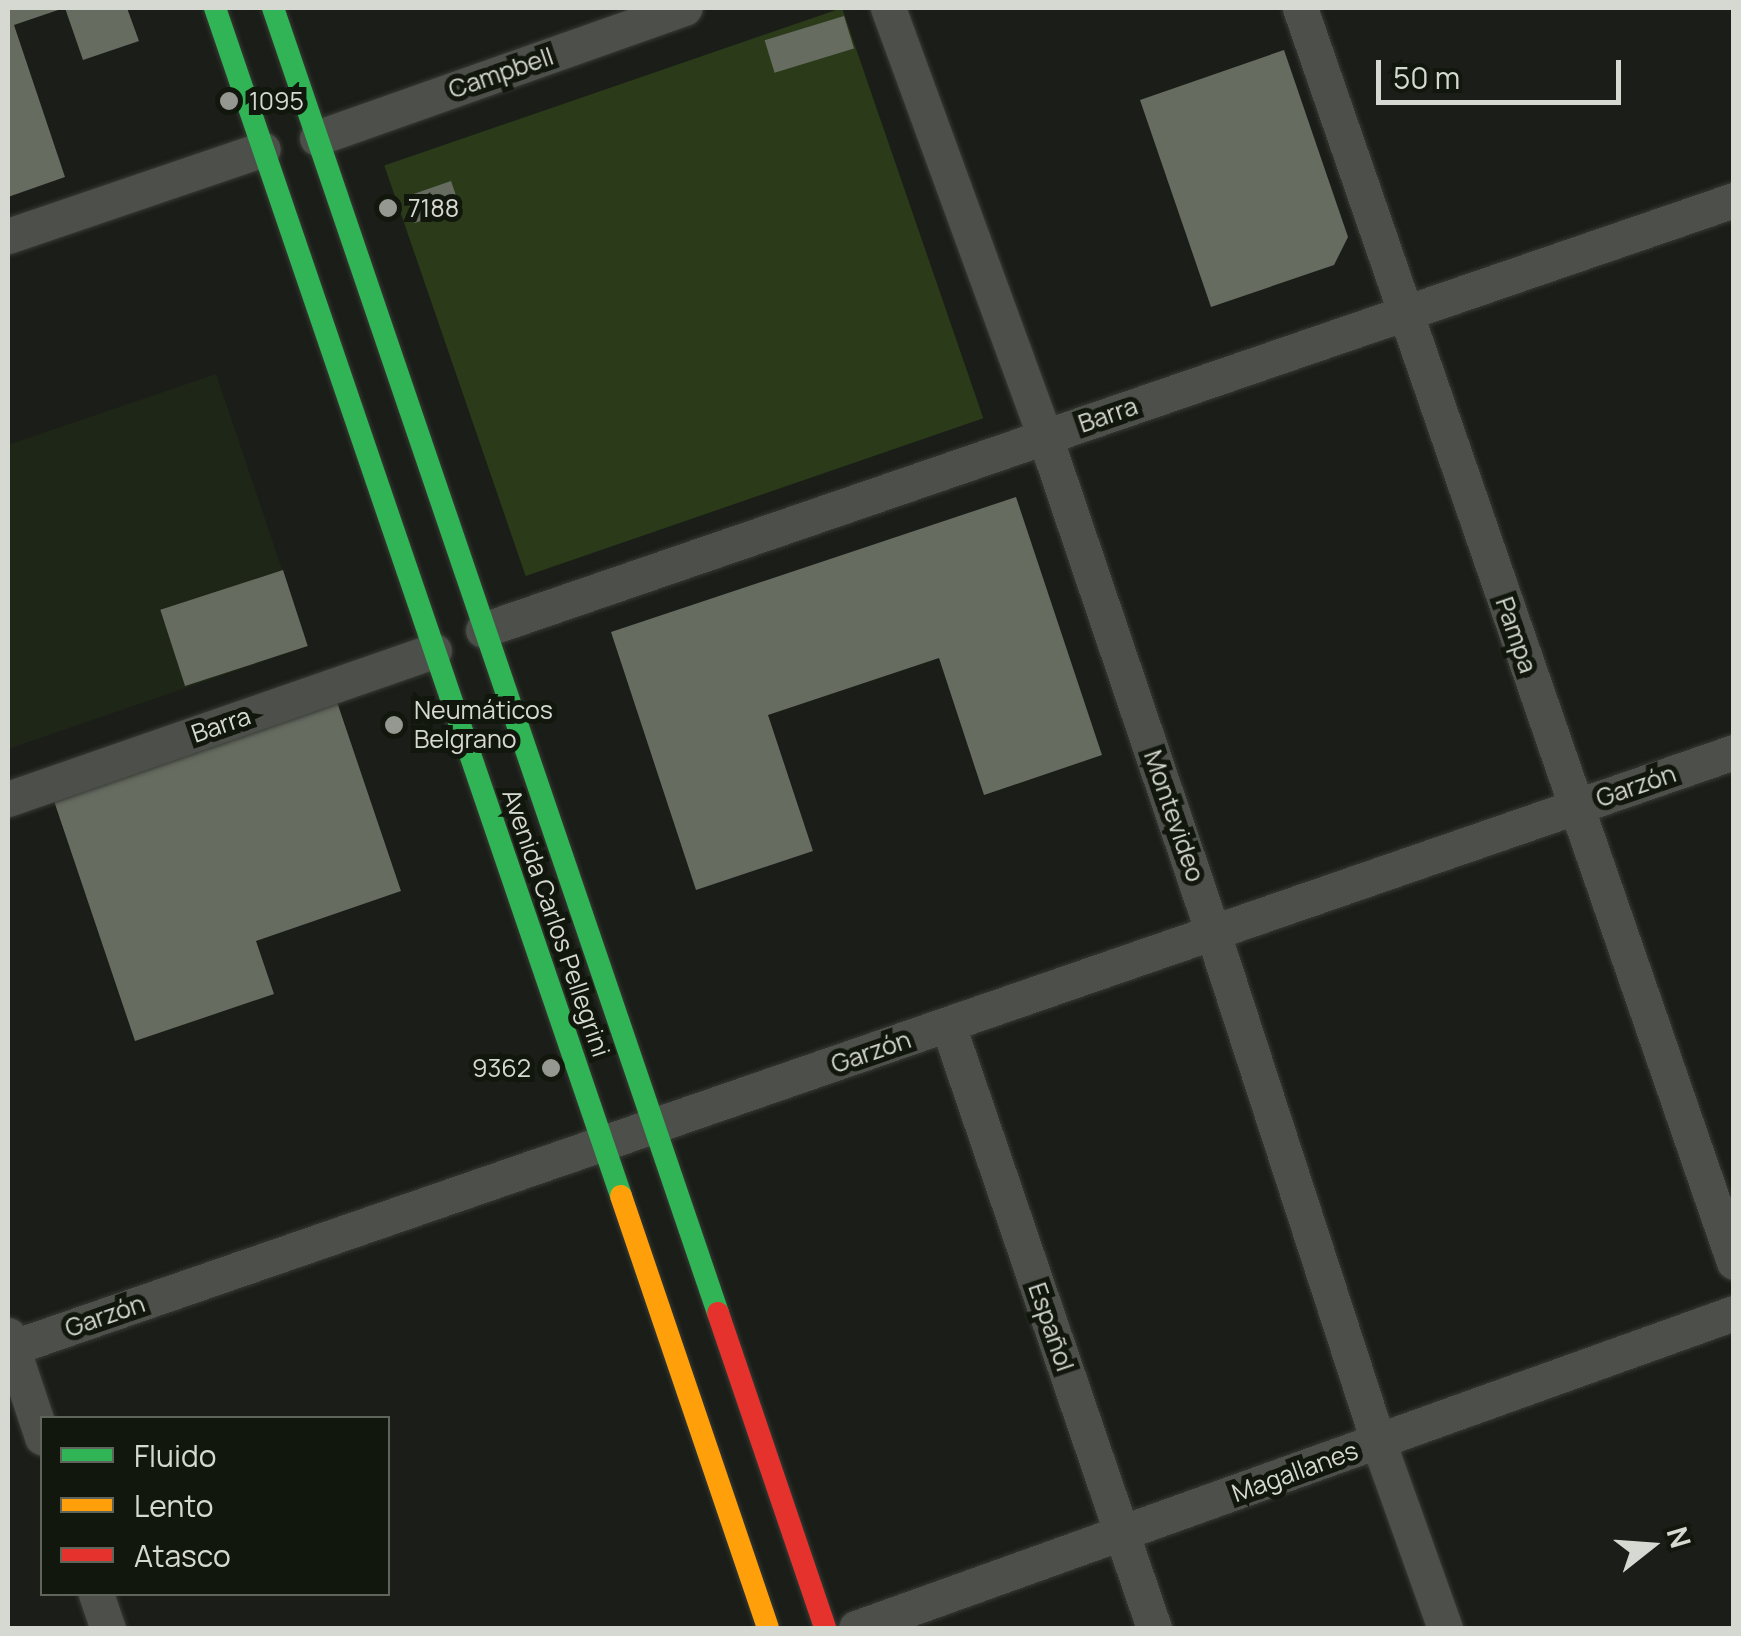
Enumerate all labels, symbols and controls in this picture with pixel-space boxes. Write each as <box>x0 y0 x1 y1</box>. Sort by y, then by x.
scale bar <box>1381 40 1626 102</box>
street label: Campbell <box>445 41 557 105</box>
text: 50 m <box>1393 57 1460 98</box>
place label: 1095 <box>249 86 304 116</box>
marker: 1095 <box>218 90 240 112</box>
place label: 7188 <box>408 193 459 223</box>
marker: 7188 <box>377 197 399 219</box>
street label: Barra <box>1074 391 1142 439</box>
street label: Pampa <box>1489 593 1543 677</box>
place label: Neumáticos Belgrano <box>414 696 553 755</box>
street label: Barra <box>187 701 255 749</box>
marker: Neumáticos Belgrano <box>383 714 405 736</box>
street label: Montevideo <box>1138 746 1210 886</box>
street label: Garzón <box>1592 758 1680 814</box>
street label: Avenida Carlos Pellegrini <box>496 785 616 1061</box>
street label: Garzón <box>827 1024 915 1080</box>
place label: 9362 <box>472 1053 531 1083</box>
marker: 9362 <box>540 1057 562 1079</box>
street label: Español <box>1022 1279 1080 1375</box>
street label: Garzón <box>61 1288 149 1344</box>
legend <box>40 1416 390 1596</box>
text: Fluido <box>134 1435 216 1476</box>
street label: Magallanes <box>1228 1435 1362 1509</box>
text: Lento <box>134 1485 213 1526</box>
north arrow <box>1601 1496 1701 1596</box>
text: N <box>1659 1522 1701 1552</box>
text: Atasco <box>134 1535 231 1576</box>

